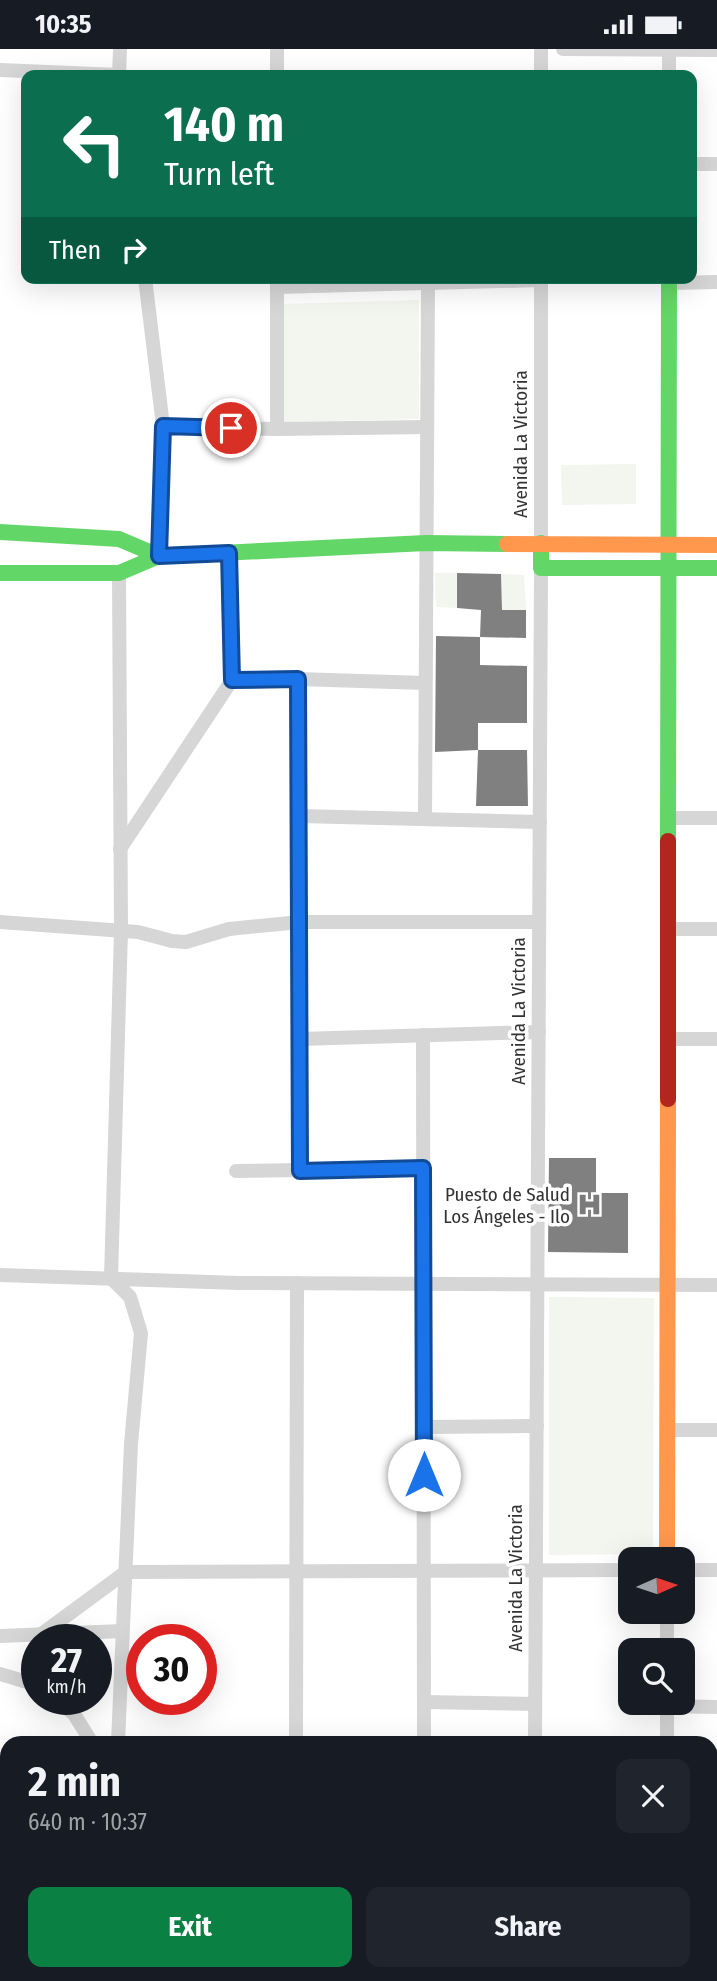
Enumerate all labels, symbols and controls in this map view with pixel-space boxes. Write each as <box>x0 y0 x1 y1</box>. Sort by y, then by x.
text: 10:35 <box>35 9 92 40</box>
text: 140 m <box>164 95 284 154</box>
icon: left <box>49 98 140 189</box>
text: Turn left <box>164 155 274 193</box>
icon: right <box>115 231 153 269</box>
text: Then <box>49 235 101 266</box>
street label: Avenida La Victoria <box>509 370 532 518</box>
pin <box>201 398 261 458</box>
icon: arrive <box>212 409 250 447</box>
street label: Avenida La Victoria <box>507 937 530 1085</box>
place label: Puesto de Salud Los Ángeles - Ilo <box>443 1183 570 1228</box>
hospital icon: Puesto de Salud Los Ángeles - Ilo <box>576 1191 604 1219</box>
position arrow <box>387 1438 461 1512</box>
street label: Avenida La Victoria <box>504 1504 527 1652</box>
north arrow <box>618 1547 695 1624</box>
map controls <box>618 1547 695 1715</box>
speed limit sign: 30 <box>126 1624 217 1715</box>
button: search <box>618 1638 695 1715</box>
text: 27 <box>51 1639 82 1681</box>
text: km/h <box>46 1676 87 1698</box>
text: 2 min <box>28 1757 121 1807</box>
button: close <box>616 1759 690 1833</box>
text: 640 m · 10:37 <box>28 1808 147 1836</box>
button: Exit <box>28 1887 352 1967</box>
button: Share <box>366 1887 690 1967</box>

